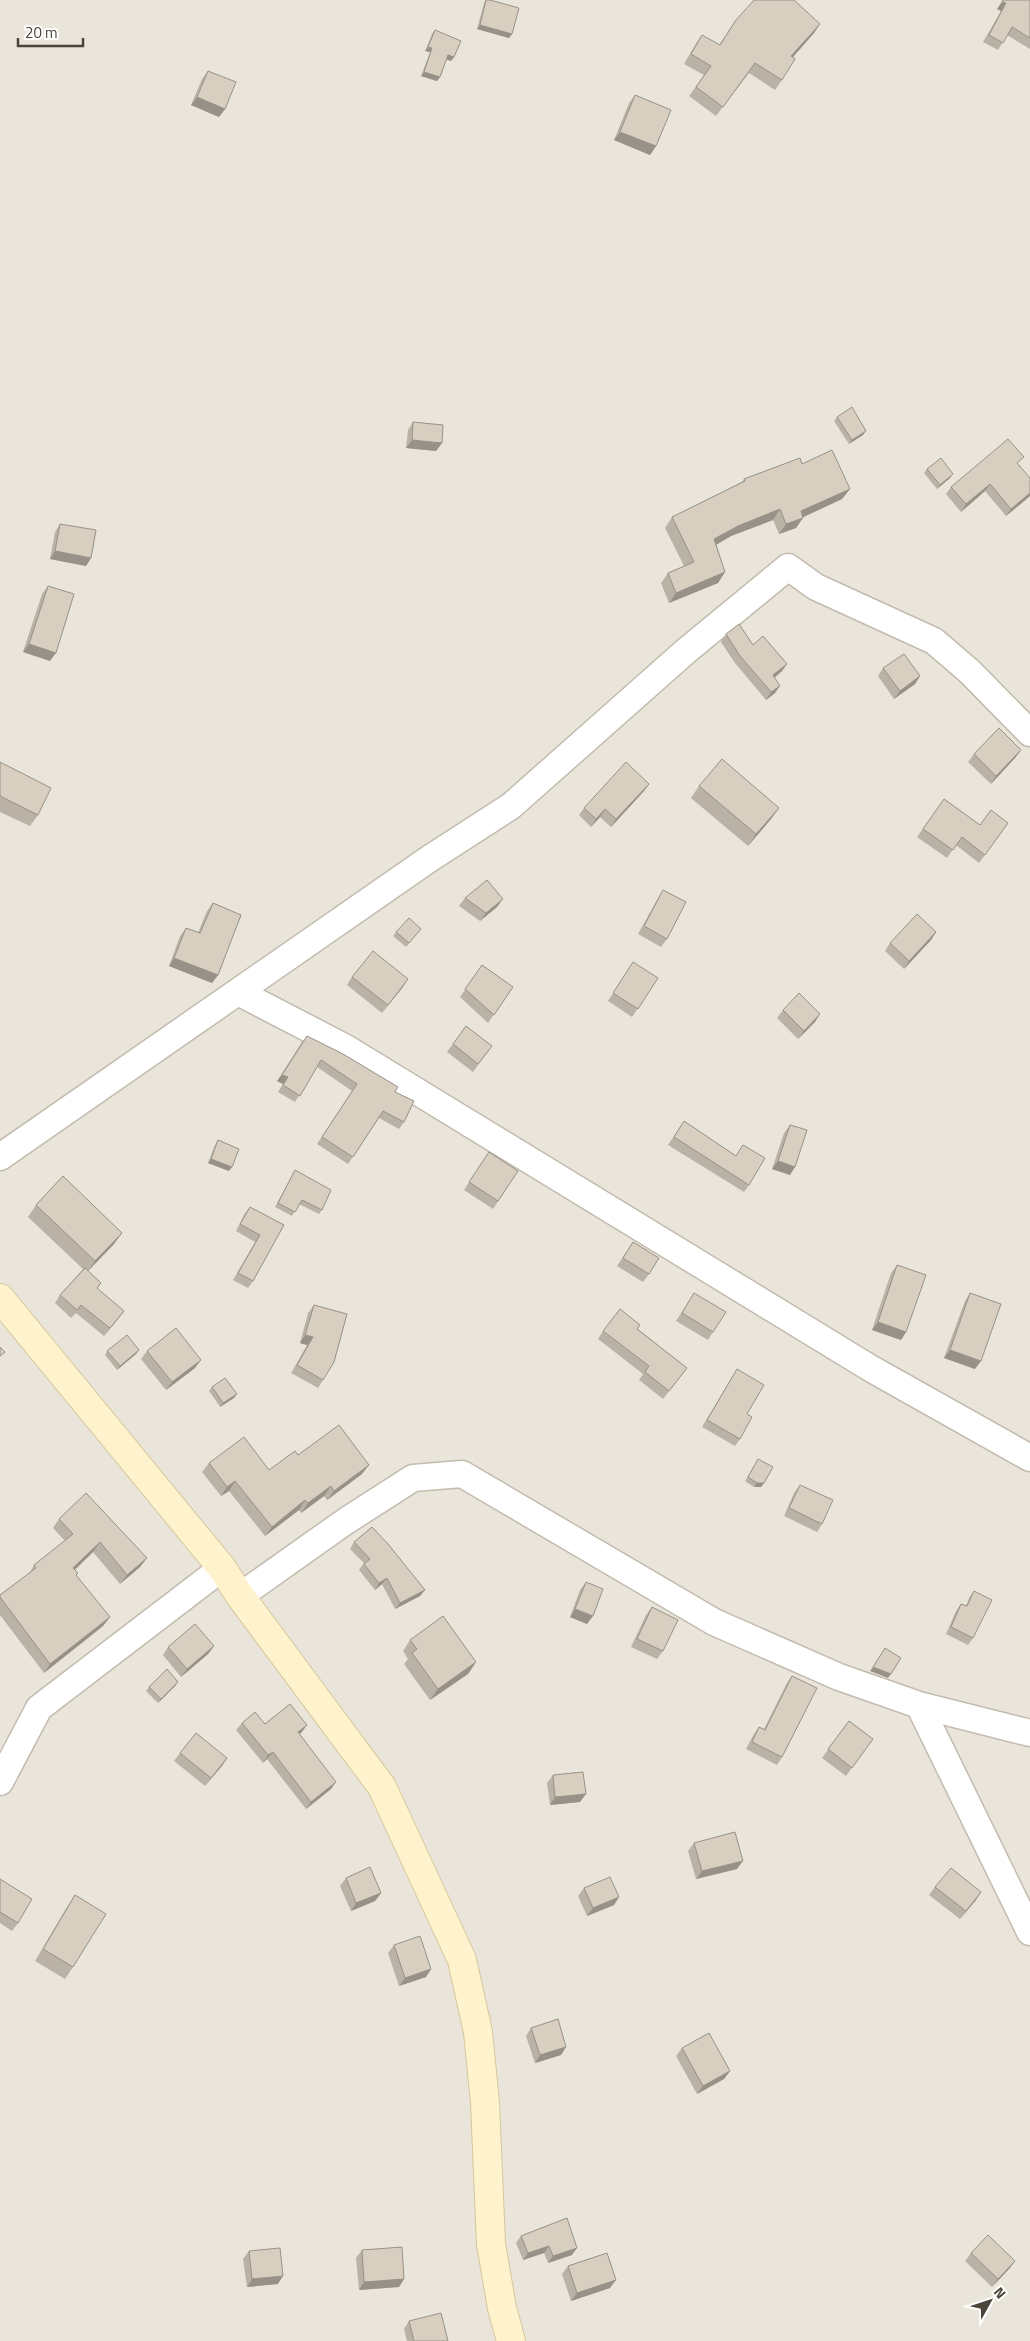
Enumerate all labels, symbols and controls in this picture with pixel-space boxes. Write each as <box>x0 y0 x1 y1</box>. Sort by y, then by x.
scale bar <box>18 15 82 47</box>
text: 20 m <box>25 21 58 44</box>
north arrow <box>965 2276 1015 2326</box>
text: N <box>989 2282 1012 2303</box>

